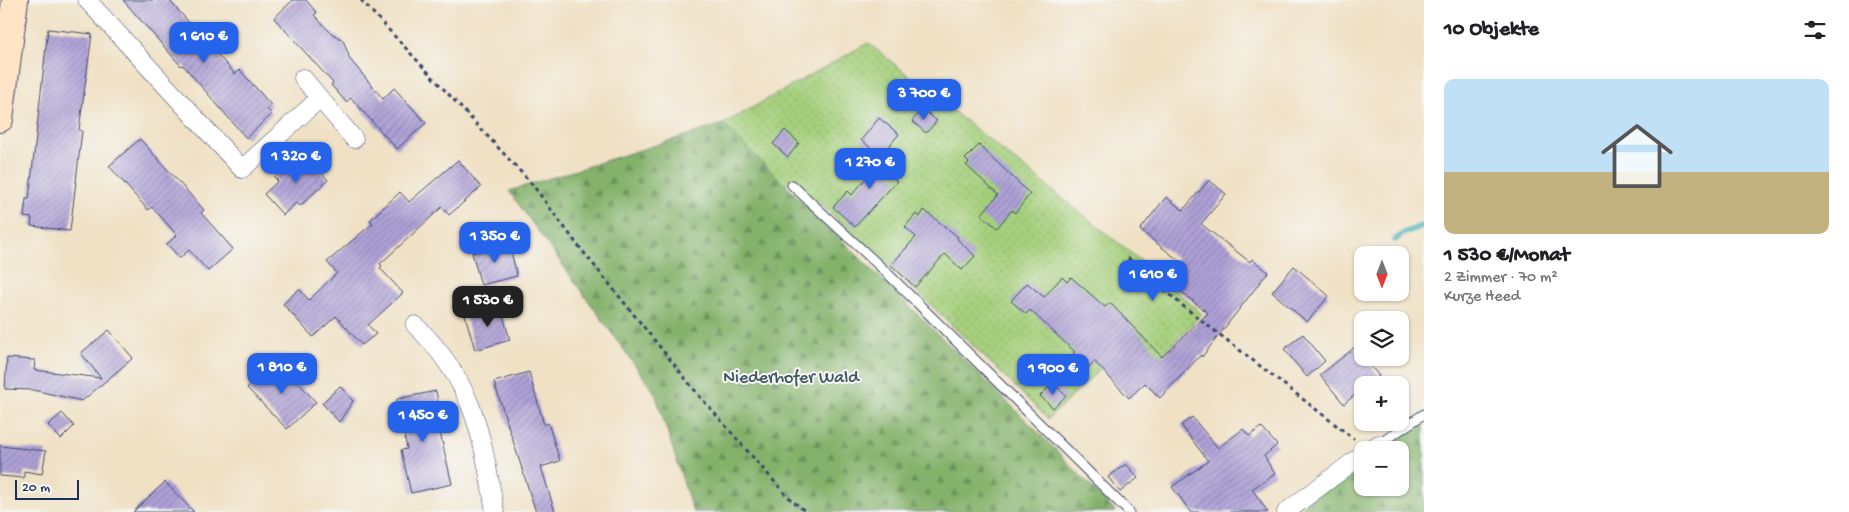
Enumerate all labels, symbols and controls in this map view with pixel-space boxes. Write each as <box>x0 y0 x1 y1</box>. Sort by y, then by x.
icon: filters <box>1801 16 1829 44</box>
text: 10 Objekte <box>1444 18 1539 43</box>
pin: 1 610 € <box>158 22 250 64</box>
text: 1 610 € <box>180 28 228 47</box>
pin: 3 700 € <box>878 78 970 121</box>
text: 3 700 € <box>898 85 950 104</box>
icon: home <box>1592 111 1682 201</box>
pin: 1 320 € <box>250 142 342 184</box>
text: 1 320 € <box>272 148 320 167</box>
pin: 1 270 € <box>824 148 916 190</box>
text: 1 270 € <box>846 154 894 173</box>
pin: 1 350 € <box>449 222 541 264</box>
text: 1 350 € <box>470 228 520 247</box>
text: 1 530 €/Monat <box>1444 244 1570 269</box>
north arrow <box>1354 246 1409 301</box>
map controls <box>1354 246 1409 496</box>
pin: 1 610 € <box>1107 260 1199 302</box>
text: 1 610 € <box>1129 266 1177 285</box>
text: 2 Zimmer · 70 m² <box>1444 269 1558 288</box>
pin: 1 530 € <box>442 286 534 328</box>
text: Kurze Heed <box>1444 288 1520 307</box>
text: 1 530 € <box>463 292 513 311</box>
button: layers <box>1354 311 1409 366</box>
pin: 1 810 € <box>236 352 328 395</box>
pin: 1 900 € <box>1007 354 1099 396</box>
text: 1 810 € <box>258 359 306 378</box>
text: 1 900 € <box>1028 360 1078 379</box>
park label: Niederhofer Wald <box>723 368 860 389</box>
button: + <box>1354 376 1409 431</box>
pin: 1 450 € <box>377 400 469 443</box>
text: 1 450 € <box>399 407 447 426</box>
button: − <box>1354 441 1409 496</box>
scale bar <box>15 477 79 500</box>
text: 20 m <box>22 480 50 497</box>

